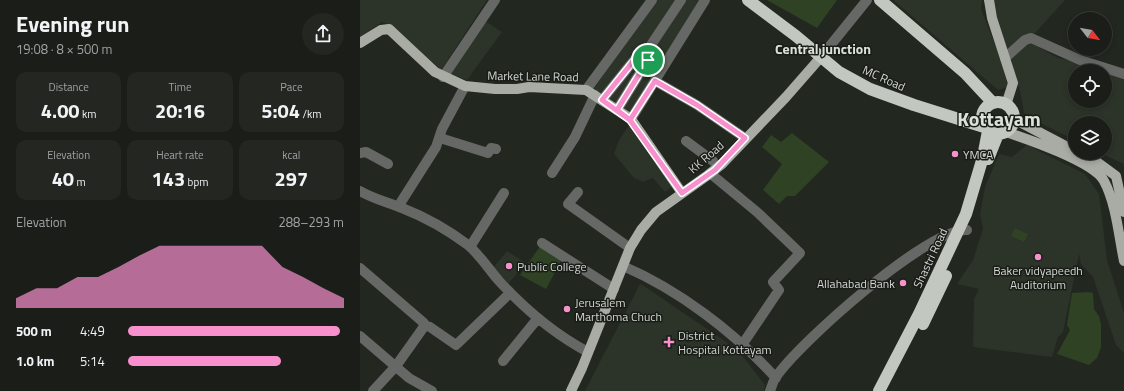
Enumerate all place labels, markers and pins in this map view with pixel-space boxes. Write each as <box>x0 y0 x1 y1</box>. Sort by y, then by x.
pin <box>631 43 665 77</box>
place label: YMCA <box>963 145 993 164</box>
marker: YMCA <box>950 149 960 159</box>
marker: Baker vidyapeedh Auditorium <box>1033 252 1043 262</box>
place label: Public College <box>517 257 587 276</box>
marker: Public College <box>504 261 514 271</box>
place label: Baker vidyapeedh Auditorium <box>993 261 1083 294</box>
place label: Allahabad Bank <box>817 274 895 293</box>
marker: Allahabad Bank <box>898 278 908 288</box>
place label: Jerusalem Marthoma Chuch <box>575 293 662 326</box>
marker: Jerusalem Marthoma Chuch <box>562 304 572 314</box>
place label: District Hospital Kottayam <box>678 326 772 359</box>
marker: District Hospital Kottayam <box>663 336 675 348</box>

